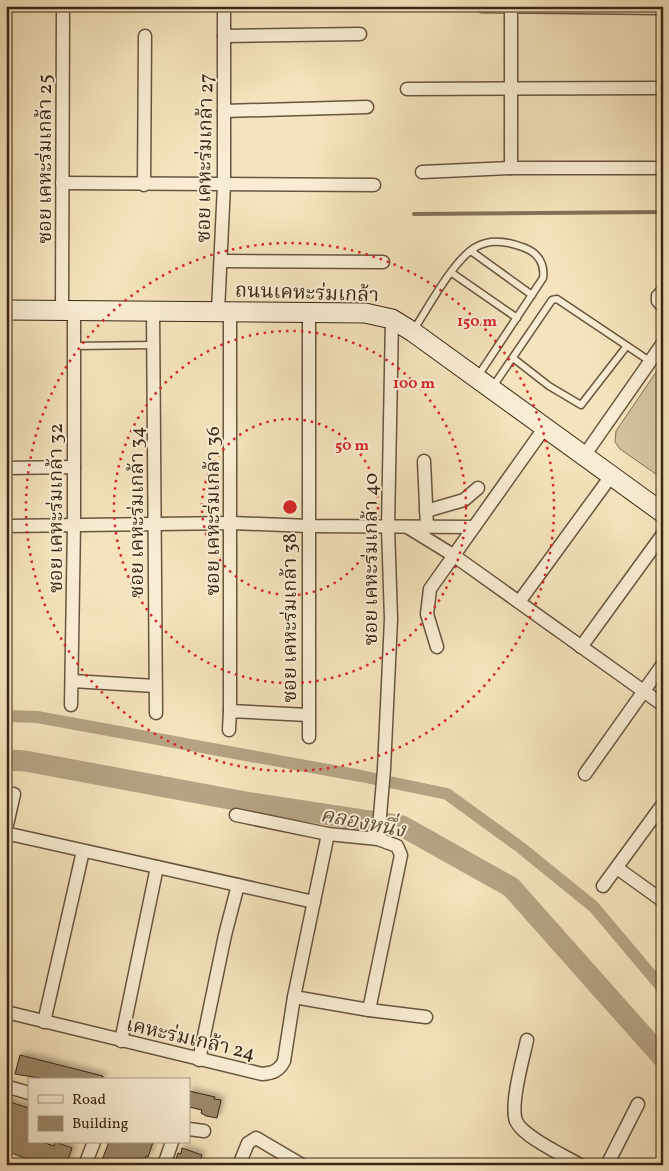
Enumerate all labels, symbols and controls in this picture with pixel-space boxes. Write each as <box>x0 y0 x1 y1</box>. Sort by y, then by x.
street label: ซอย เคหะร่มเกล้า 27 <box>191 73 221 243</box>
street label: ซอย เคหะร่มเกล้า 25 <box>32 74 60 244</box>
street label: ถนนเคหะร่มเกล้า <box>234 277 379 311</box>
text: 150 m <box>457 312 497 333</box>
text: 100 m <box>393 374 436 395</box>
street label: ซอย เคหะร่มเกล้า 32 <box>43 423 71 593</box>
street label: ซอย เคหะร่มเกล้า 34 <box>124 426 152 598</box>
street label: ซอย เคหะร่มเกล้า 36 <box>200 426 228 596</box>
text: 50 m <box>335 436 369 457</box>
street label: ซอย เคหะร่มเกล้า 40 <box>358 473 386 645</box>
centre of rings <box>281 498 299 516</box>
street label: ซอย เคหะร่มเกล้า 38 <box>277 533 305 703</box>
water label: คลองหนึ่ง <box>318 798 410 846</box>
street label: เคหะร่มเกล้า 24 <box>123 1012 258 1068</box>
legend <box>28 1078 190 1144</box>
text: Road <box>72 1090 106 1111</box>
text: Building <box>72 1114 129 1135</box>

